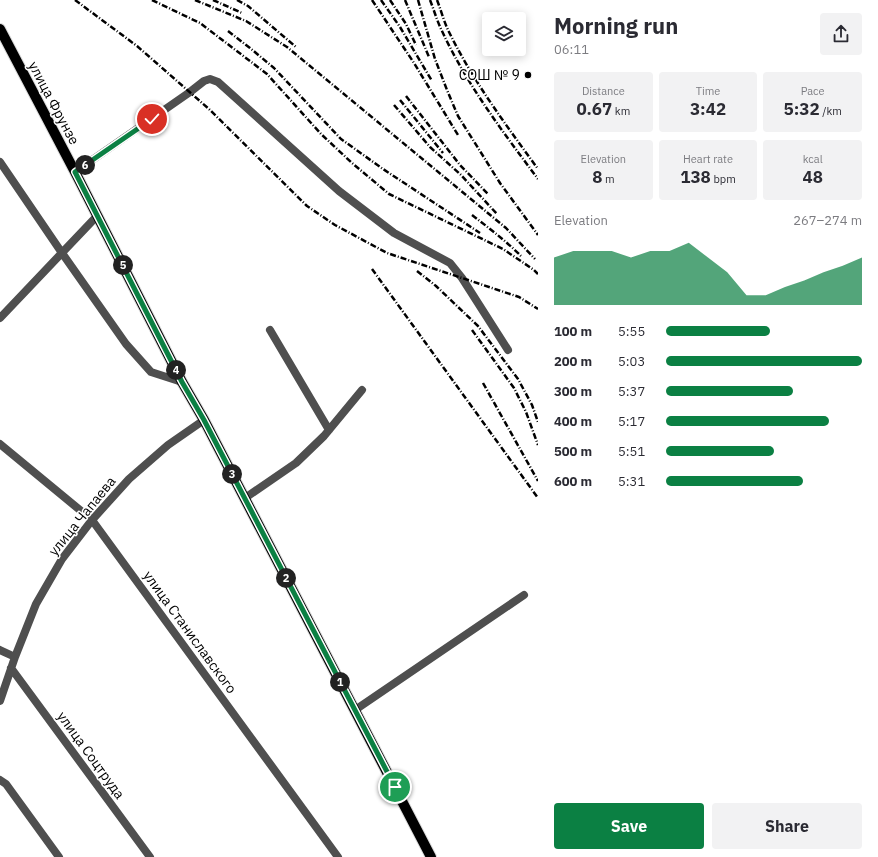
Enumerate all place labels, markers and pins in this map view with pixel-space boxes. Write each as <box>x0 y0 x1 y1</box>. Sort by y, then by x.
place label: СОШ № 9 <box>459 66 520 84</box>
marker: СОШ № 9 <box>523 70 533 80</box>
pin <box>135 102 169 136</box>
pin: 6 <box>75 155 95 175</box>
pin: 5 <box>113 255 133 275</box>
pin: 4 <box>166 360 186 380</box>
pin: 3 <box>222 464 242 484</box>
pin: 2 <box>276 568 296 588</box>
pin: 1 <box>330 672 350 692</box>
pin <box>378 770 412 804</box>

